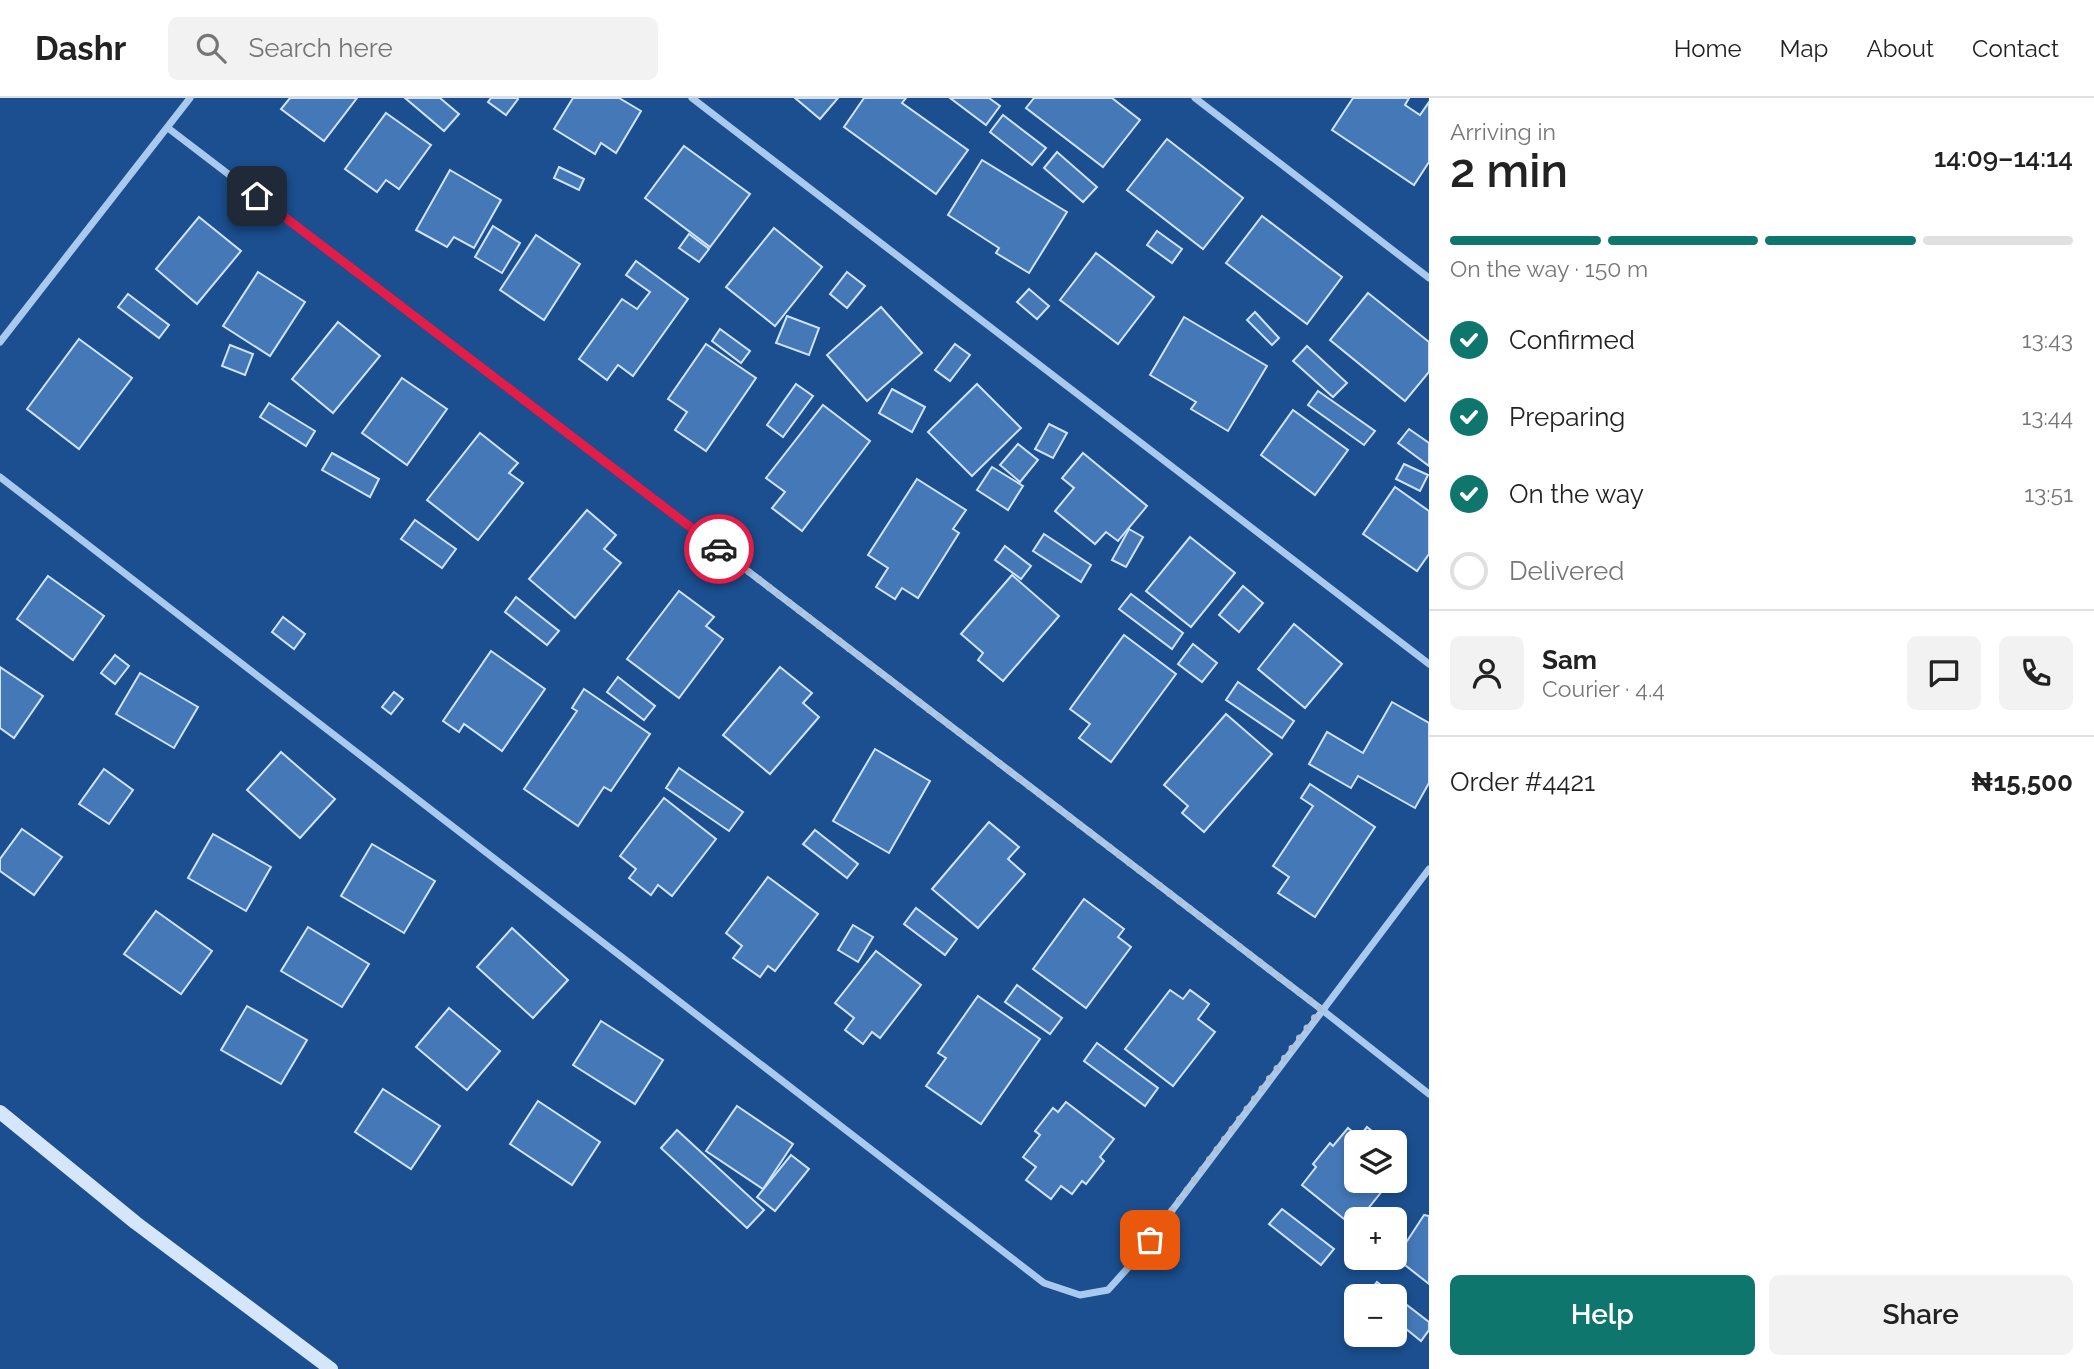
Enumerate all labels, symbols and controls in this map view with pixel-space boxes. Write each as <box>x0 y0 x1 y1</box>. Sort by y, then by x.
search box <box>168 17 658 80</box>
text: Dashr <box>35 29 126 68</box>
icon: search <box>192 29 230 67</box>
text: Search here <box>248 33 393 63</box>
text: Home <box>1674 34 1742 63</box>
text: Map <box>1780 34 1828 63</box>
text: About <box>1866 34 1934 63</box>
text: Contact <box>1972 34 2059 63</box>
text: Arriving in <box>1450 118 1556 145</box>
text: 14:09–14:14 <box>1934 143 2073 173</box>
text: 2 min <box>1450 144 1568 198</box>
pin <box>227 166 287 226</box>
icon: home <box>238 177 276 215</box>
text: On the way · 150 m <box>1450 255 1648 282</box>
icon: check <box>1450 321 1488 359</box>
text: Confirmed <box>1509 325 1635 355</box>
text: 13:43 <box>2022 326 2073 353</box>
icon: check <box>1450 398 1488 436</box>
text: Preparing <box>1509 402 1625 432</box>
text: 13:44 <box>2021 403 2073 430</box>
icon: check <box>1450 475 1488 513</box>
text: On the way <box>1509 479 1644 509</box>
text: 13:51 <box>2024 480 2073 507</box>
courier <box>684 514 754 584</box>
icon: car <box>700 530 738 568</box>
text: Delivered <box>1509 556 1624 586</box>
button: person <box>1450 636 1524 710</box>
button: chat <box>1907 636 1981 710</box>
button: phone <box>1999 636 2073 710</box>
text: Sam <box>1542 645 1597 675</box>
text: Courier · 4.4 <box>1542 675 1665 702</box>
text: Order #4421 <box>1450 767 1595 797</box>
text: ₦15,500 <box>1971 767 2073 797</box>
map controls <box>1344 1130 1407 1347</box>
button: layers <box>1344 1130 1407 1193</box>
button: + <box>1344 1207 1407 1270</box>
pin <box>1120 1210 1180 1270</box>
icon: bag <box>1131 1221 1169 1259</box>
button: Help <box>1450 1275 1755 1355</box>
button: Share <box>1769 1275 2073 1355</box>
button: − <box>1344 1284 1407 1347</box>

